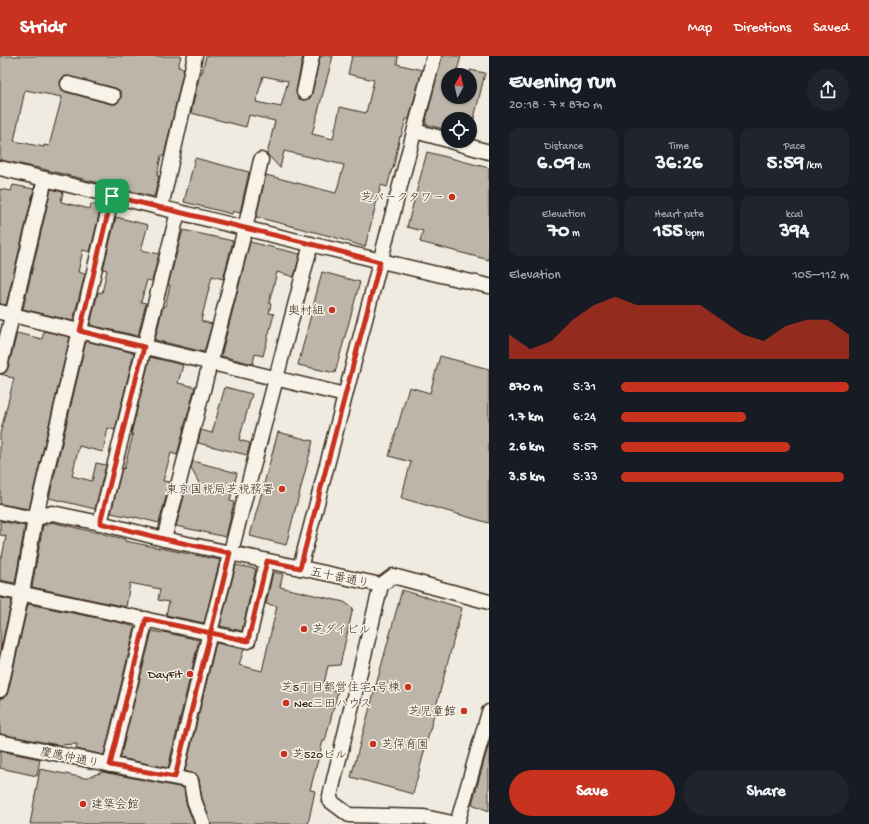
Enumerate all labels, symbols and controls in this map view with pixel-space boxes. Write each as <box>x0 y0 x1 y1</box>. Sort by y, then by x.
text: Stridr <box>20 17 65 40</box>
text: Map <box>688 20 712 37</box>
text: Directions <box>734 20 791 37</box>
text: Saved <box>813 20 849 37</box>
north arrow <box>441 68 477 104</box>
map controls <box>441 68 477 148</box>
button: share <box>807 69 849 111</box>
text: Evening run <box>509 70 616 96</box>
text: 20:18 · 7 × 870 m <box>509 98 602 113</box>
button: locate <box>441 112 477 148</box>
text: Distance <box>544 141 583 153</box>
text: Time <box>669 141 689 153</box>
text: Pace <box>784 141 805 153</box>
text: 6.09 <box>537 153 575 176</box>
text: 36:26 <box>656 153 702 176</box>
text: 5:59 <box>767 153 804 176</box>
text: km <box>575 160 590 172</box>
text: /km <box>804 160 822 172</box>
pin <box>95 179 129 213</box>
icon: arrive <box>101 185 123 207</box>
place label: 芝パークタワー <box>360 191 444 206</box>
marker: 芝パークタワー <box>447 192 457 202</box>
text: Elevation <box>542 209 586 221</box>
text: Heart rate <box>654 209 704 221</box>
text: kcal <box>786 209 803 221</box>
text: 70 <box>548 221 569 244</box>
text: 155 <box>654 221 683 244</box>
text: 394 <box>779 221 809 244</box>
text: m <box>569 228 580 240</box>
text: bpm <box>683 228 704 240</box>
text: Elevation <box>509 268 561 283</box>
text: 105–112 m <box>792 268 849 283</box>
place label: 奥村組 <box>288 304 324 319</box>
marker: 奥村組 <box>327 305 337 315</box>
text: 870 m <box>509 380 543 395</box>
text: 5:31 <box>573 380 596 395</box>
text: 1.7 km <box>509 410 543 425</box>
text: 6:24 <box>573 410 596 425</box>
text: 2.6 km <box>509 440 544 455</box>
text: 5:57 <box>573 440 598 455</box>
text: 3.5 km <box>509 470 545 485</box>
text: 5:33 <box>573 470 597 485</box>
place label: 東京国税局芝税務署 <box>166 483 274 498</box>
marker: 東京国税局芝税務署 <box>277 484 287 494</box>
street label: 五十番通り <box>309 565 371 592</box>
place label: 芝ダイビル <box>312 623 371 638</box>
marker: 芝ダイビル <box>299 624 309 634</box>
place label: DayFit <box>147 669 183 683</box>
marker: DayFit <box>185 669 195 679</box>
place label: 芝5丁目都営住宅1号棟 <box>281 681 400 696</box>
marker: 芝5丁目都営住宅1号棟 <box>403 682 413 692</box>
marker: Nec三田ハウス <box>281 698 291 708</box>
place label: Nec三田ハウス <box>294 698 371 712</box>
place label: 芝児童館 <box>408 705 456 720</box>
marker: 芝児童館 <box>459 706 469 716</box>
place label: 芝保育園 <box>381 738 429 753</box>
marker: 芝保育園 <box>368 739 378 749</box>
street label: 慶應仲通り <box>39 745 101 772</box>
place label: 芝520ビル <box>292 748 347 763</box>
marker: 芝520ビル <box>279 749 289 759</box>
button: Save <box>509 770 675 816</box>
button: Share <box>683 770 849 816</box>
place label: 建築会館 <box>91 798 139 813</box>
marker: 建築会館 <box>78 799 88 809</box>

